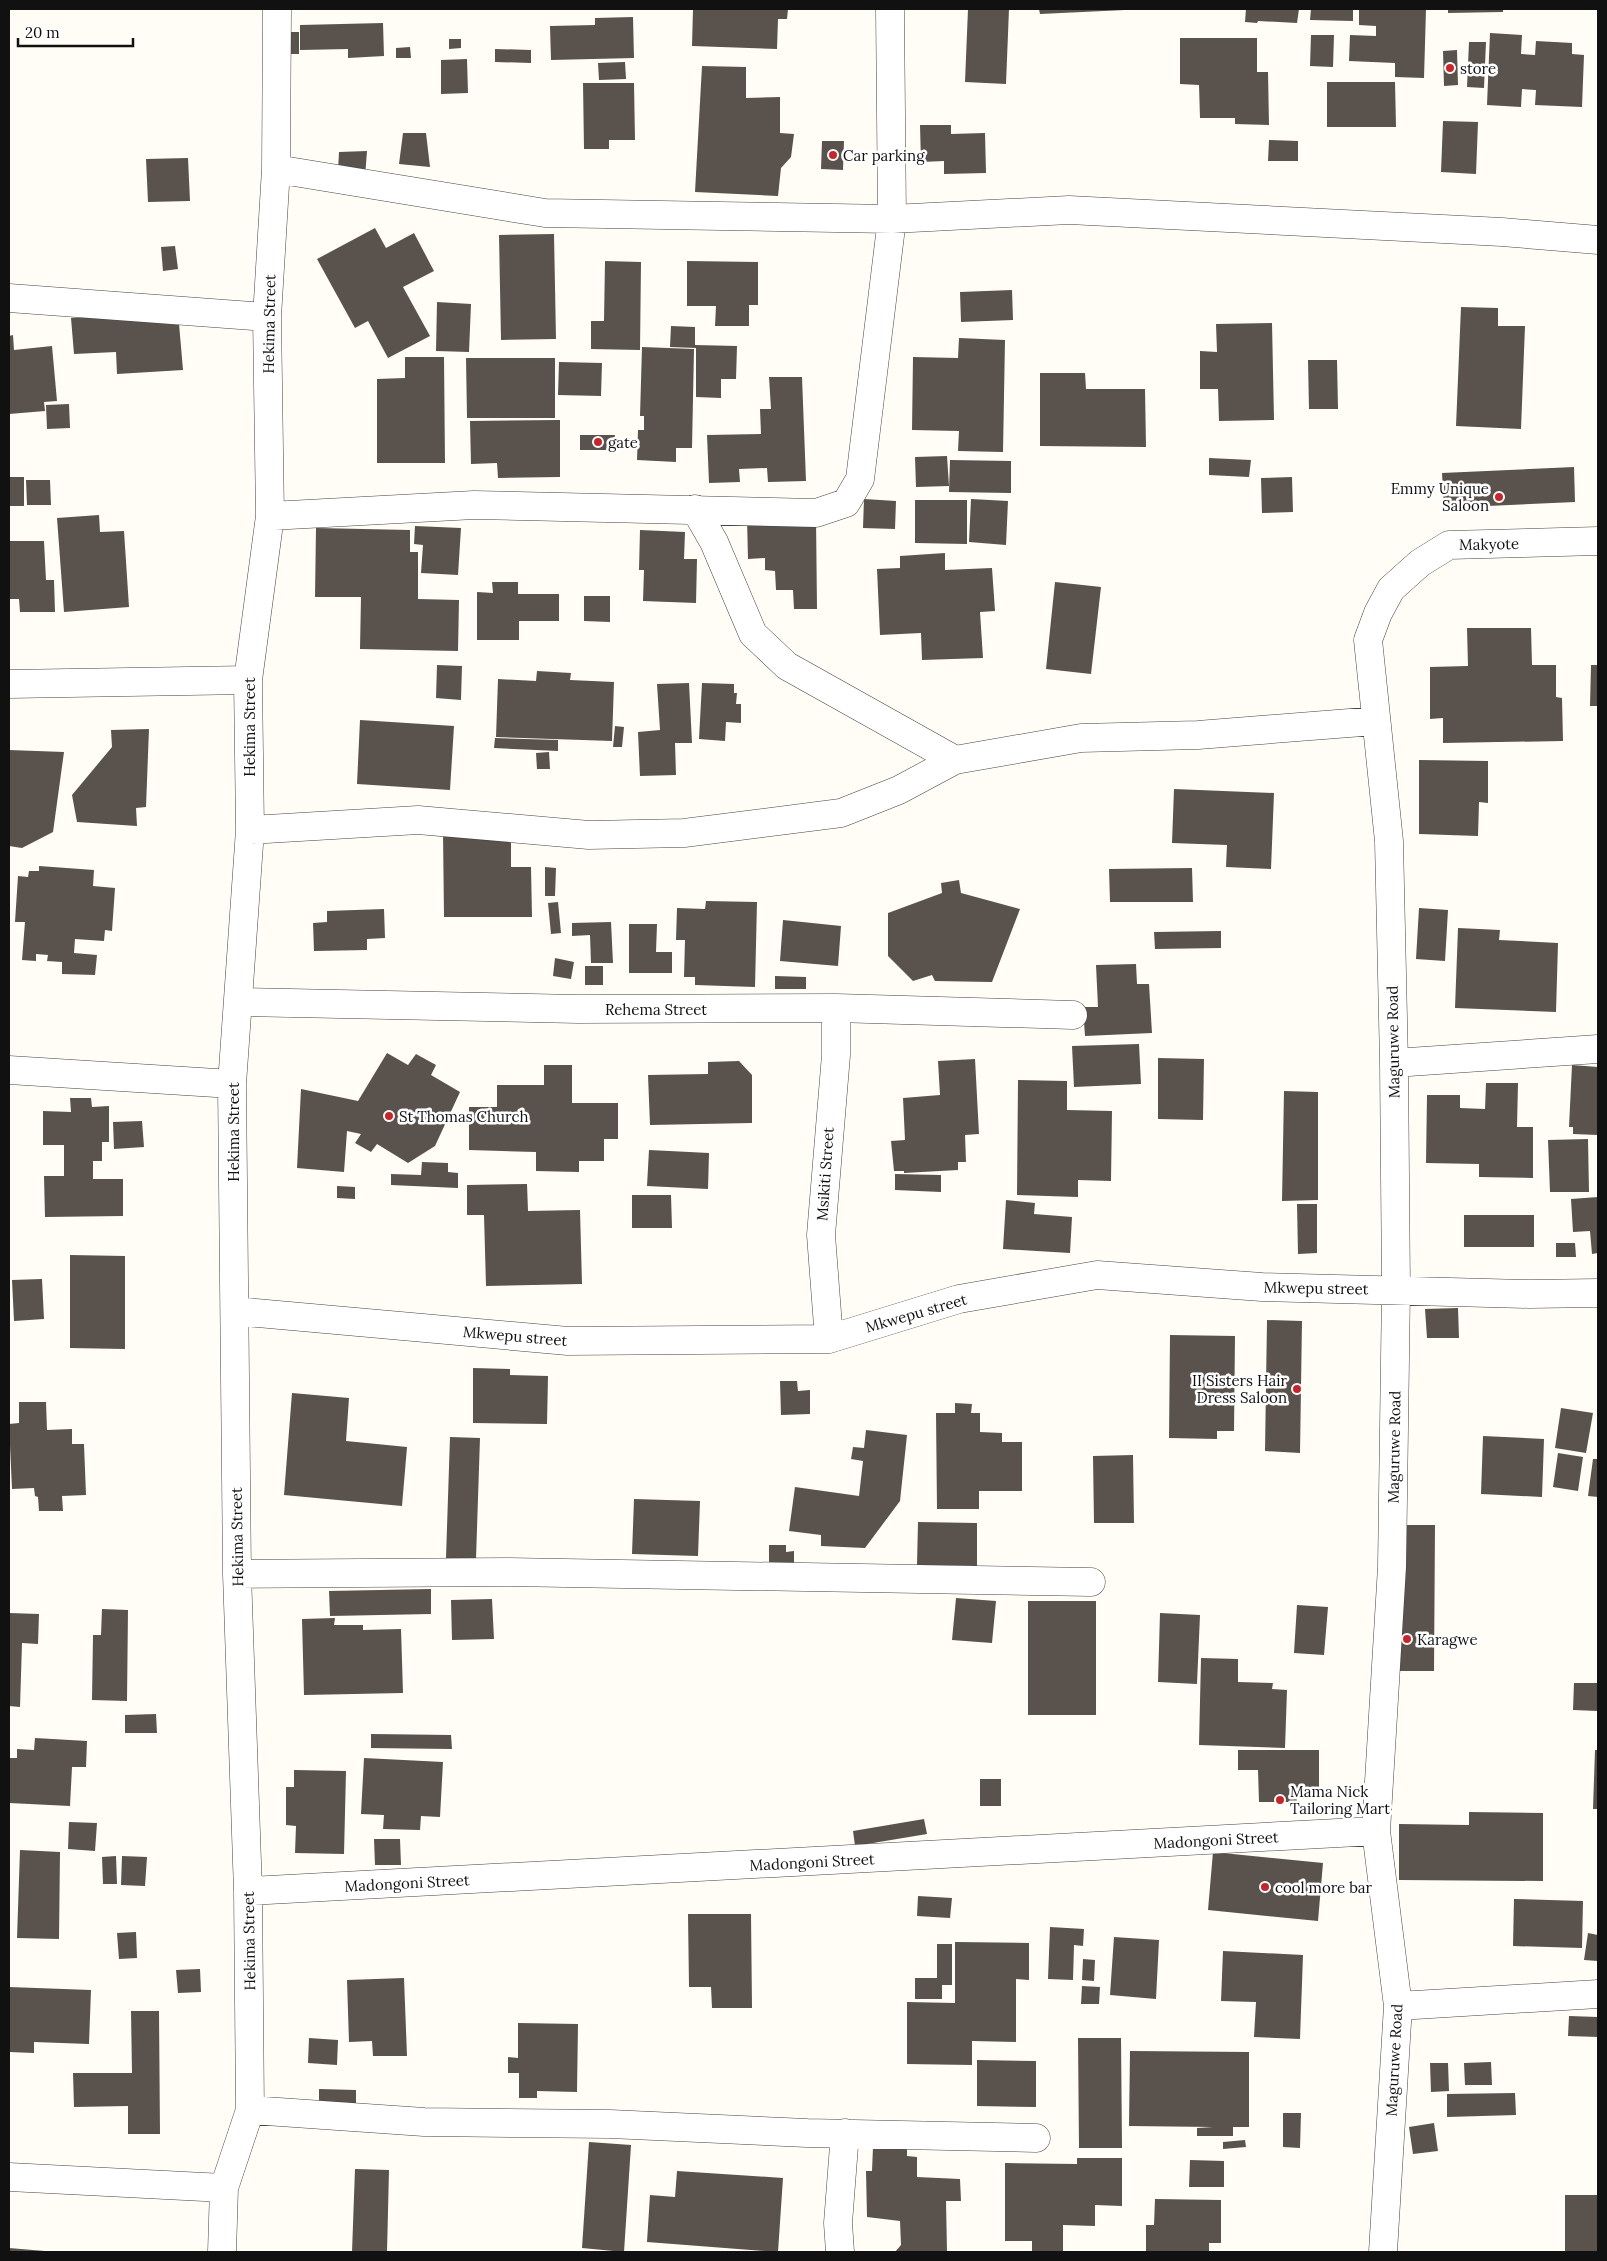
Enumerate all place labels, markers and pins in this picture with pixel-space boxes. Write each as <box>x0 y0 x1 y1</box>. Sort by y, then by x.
place label: store <box>1460 59 1496 78</box>
marker: store <box>1444 62 1456 74</box>
place label: Car parking <box>843 146 925 165</box>
marker: Car parking <box>827 149 839 161</box>
place label: gate <box>608 433 638 452</box>
marker: gate <box>592 436 604 448</box>
place label: Emmy Unique Saloon <box>1391 479 1489 515</box>
marker: Emmy Unique Saloon <box>1493 491 1505 503</box>
place label: St Thomas Church <box>399 1107 528 1126</box>
marker: St Thomas Church <box>383 1110 395 1122</box>
place label: II Sisters Hair Dress Saloon <box>1192 1371 1288 1407</box>
marker: II Sisters Hair Dress Saloon <box>1291 1383 1303 1395</box>
place label: Karagwe <box>1417 1630 1478 1649</box>
marker: Karagwe <box>1401 1633 1413 1645</box>
place label: Mama Nick Tailoring Mart <box>1290 1782 1390 1818</box>
marker: Mama Nick Tailoring Mart <box>1274 1794 1286 1806</box>
place label: cool more bar <box>1275 1878 1373 1897</box>
marker: cool more bar <box>1259 1881 1271 1893</box>

